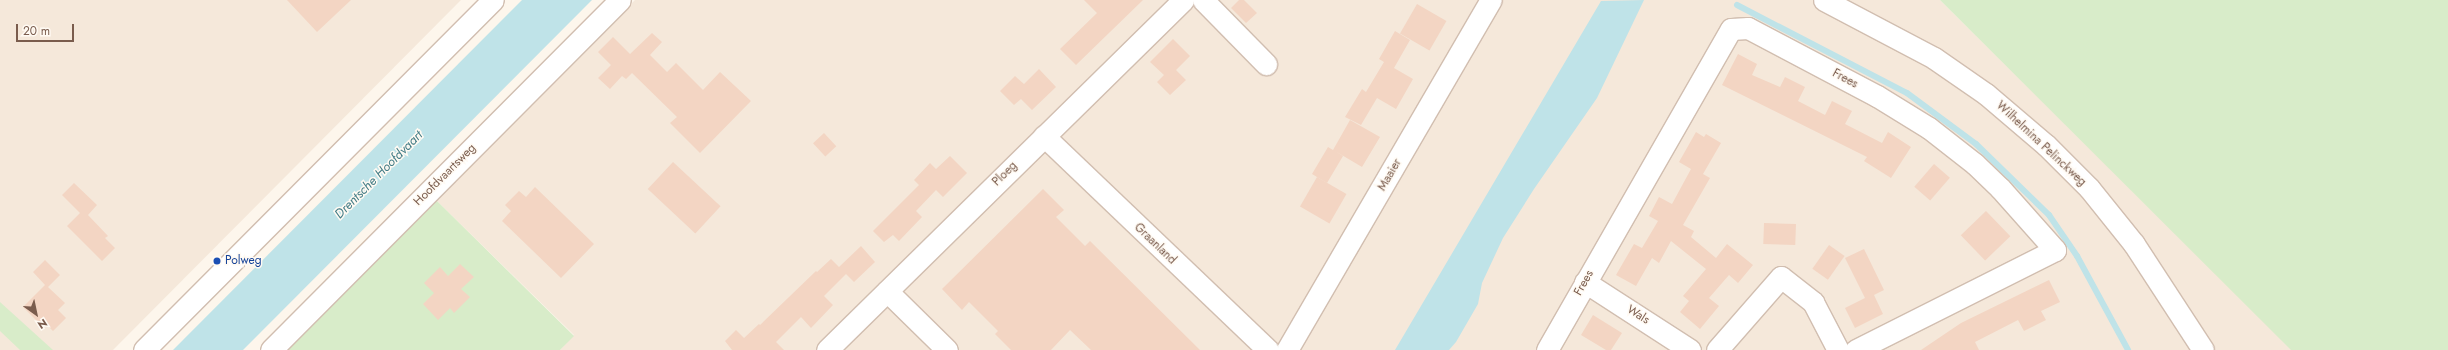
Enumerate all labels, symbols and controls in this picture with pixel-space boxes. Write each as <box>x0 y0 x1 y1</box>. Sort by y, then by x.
scale bar <box>18 16 76 42</box>
text: 20 m <box>23 22 50 40</box>
street label: Frees <box>1830 66 1860 92</box>
street label: Wilhelmina Pelinckweg <box>1993 99 2089 189</box>
water label: Drentsche Hoofdvaart <box>332 128 426 222</box>
street label: Hoofdvaartsweg <box>411 141 479 209</box>
street label: Maaier <box>1375 156 1405 194</box>
street label: Ploeg <box>990 159 1020 189</box>
street label: Graanland <box>1131 220 1179 268</box>
place label: Polweg <box>225 254 262 268</box>
marker: Polweg <box>212 256 222 266</box>
street label: Frees <box>1571 268 1597 298</box>
north arrow <box>16 294 56 334</box>
street label: Wals <box>1624 303 1652 327</box>
text: N <box>35 315 51 333</box>

